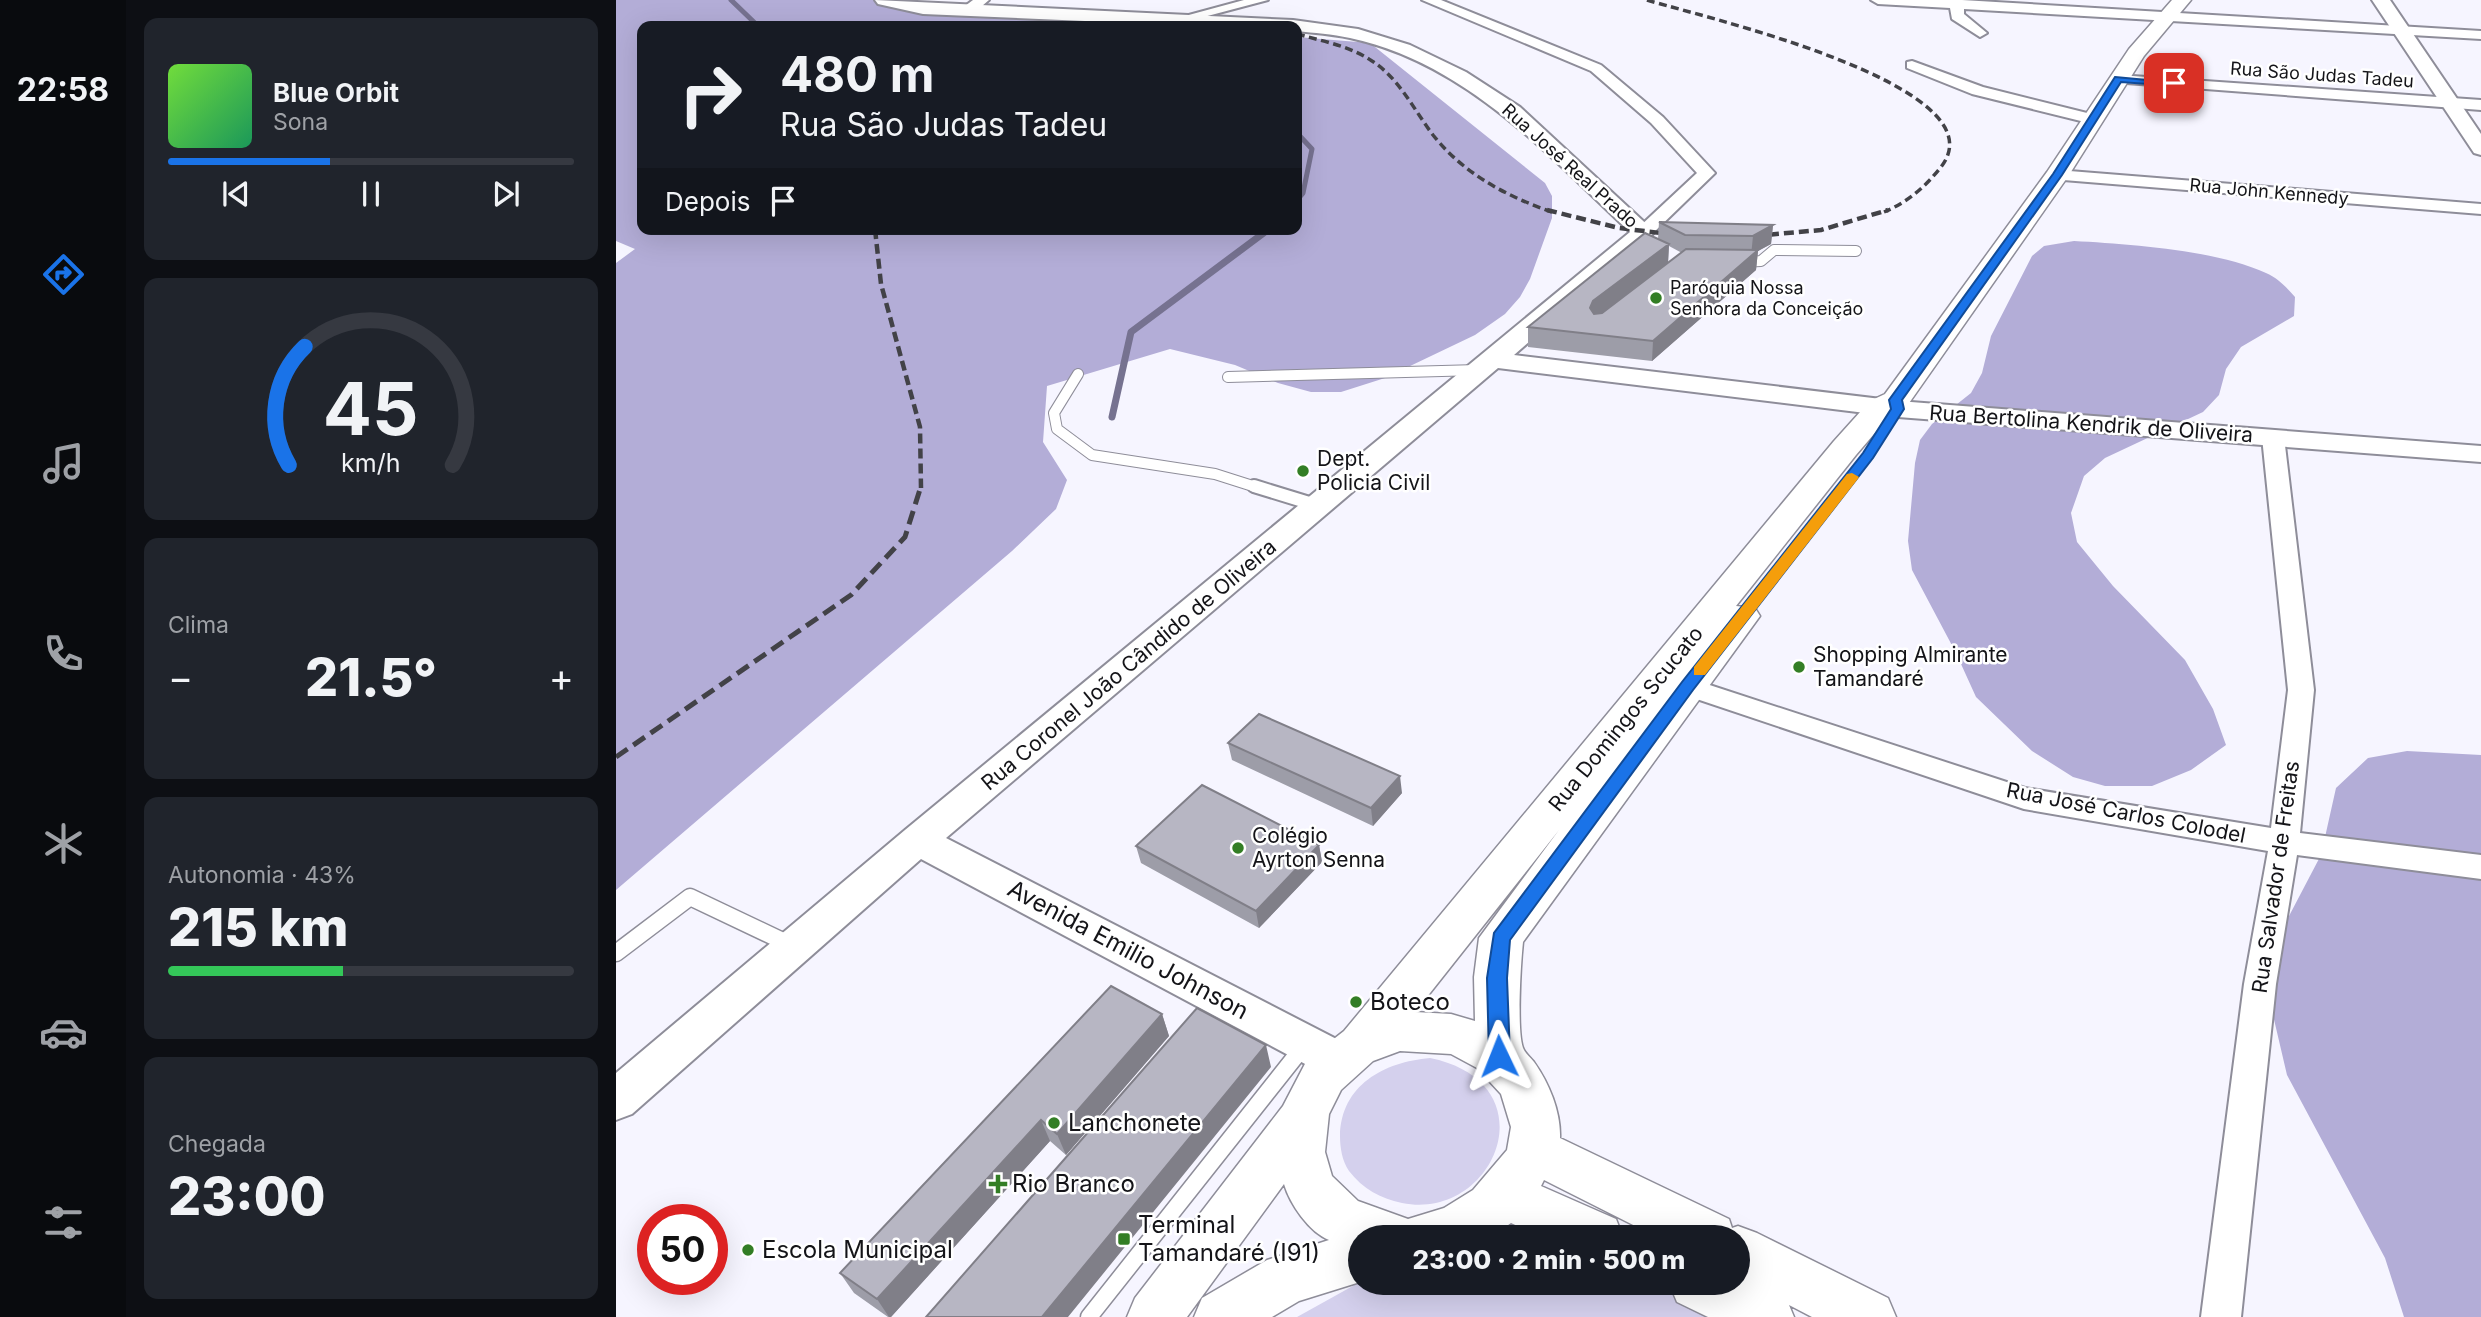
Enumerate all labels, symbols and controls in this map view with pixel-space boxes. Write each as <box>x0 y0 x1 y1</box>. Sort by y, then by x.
text: 480 m <box>780 45 934 104</box>
icon: right <box>665 49 756 140</box>
pin <box>2144 53 2204 113</box>
street label: Rua São Judas Tadeu <box>2229 58 2415 91</box>
icon: arrive <box>2155 64 2193 102</box>
text: 22:58 <box>17 70 109 109</box>
text: Blue Orbit <box>273 77 399 108</box>
street label: Rua José Real Prado <box>1498 99 1642 232</box>
text: Rua São Judas Tadeu <box>780 105 1107 144</box>
text: Sona <box>273 108 328 136</box>
street label: Rua John Kennedy <box>2189 174 2349 209</box>
icon: previous <box>217 175 255 213</box>
icon: pause <box>352 175 390 213</box>
icon: next <box>487 175 525 213</box>
icon: arrive <box>764 182 802 220</box>
text: Depois <box>665 186 750 217</box>
icon: directions <box>39 250 88 299</box>
place label: Paróquia Nossa Senhora da Conceição <box>1670 277 1863 319</box>
marker: Paróquia Nossa Senhora da Conceição <box>1648 290 1664 306</box>
text: 45 <box>323 364 419 453</box>
street label: Rua Bertolina Kendrik de Oliveira <box>1928 400 2254 447</box>
icon: music <box>39 439 88 488</box>
place label: Dept. Policia Civil <box>1317 446 1430 495</box>
text: km/h <box>341 447 401 477</box>
marker: Dept. Policia Civil <box>1295 463 1311 479</box>
street label: Rua Coronel João Cândido de Oliveira <box>976 534 1281 795</box>
text: Clima <box>168 611 229 639</box>
street label: Rua Domingos Scucato <box>1543 621 1708 816</box>
icon: phone <box>39 629 88 678</box>
place label: Shopping Almirante Tamandaré <box>1813 642 2008 691</box>
text: 21.5° <box>305 646 437 709</box>
text: − <box>168 654 193 700</box>
text: + <box>549 654 574 700</box>
marker: Shopping Almirante Tamandaré <box>1791 659 1807 675</box>
street label: Rua Salvador de Freitas <box>2247 759 2304 995</box>
street label: Rua José Carlos Colodel <box>2004 777 2248 848</box>
icon: climate <box>39 819 88 868</box>
place label: Colégio Ayrton Senna <box>1252 823 1385 872</box>
marker: Colégio Ayrton Senna <box>1230 840 1246 856</box>
text: Autonomia · 43% <box>168 861 356 889</box>
street label: Avenida Emilio Johnson <box>1003 874 1254 1025</box>
text: 215 km <box>168 896 348 959</box>
place label: Boteco <box>1370 987 1450 1016</box>
marker: Boteco <box>1348 994 1364 1010</box>
icon: car <box>39 1008 88 1057</box>
position arrow <box>1462 1019 1536 1093</box>
place label: Lanchonete <box>1068 1108 1201 1137</box>
marker: Lanchonete <box>1046 1115 1062 1131</box>
text: Chegada <box>168 1130 266 1158</box>
text: 23:00 <box>168 1165 326 1228</box>
place label: Rio Branco <box>1012 1169 1135 1198</box>
marker: Rio Branco <box>990 1176 1006 1192</box>
icon: filters <box>39 1198 88 1247</box>
speed limit sign: 50 <box>637 1204 728 1295</box>
place label: Terminal Tamandaré (I91) <box>1138 1210 1320 1267</box>
marker: Terminal Tamandaré (I91) <box>1116 1231 1132 1247</box>
place label: Escola Municipal <box>762 1235 953 1264</box>
marker: Escola Municipal <box>740 1242 756 1258</box>
text: 23:00 · 2 min · 500 m <box>1413 1244 1685 1275</box>

